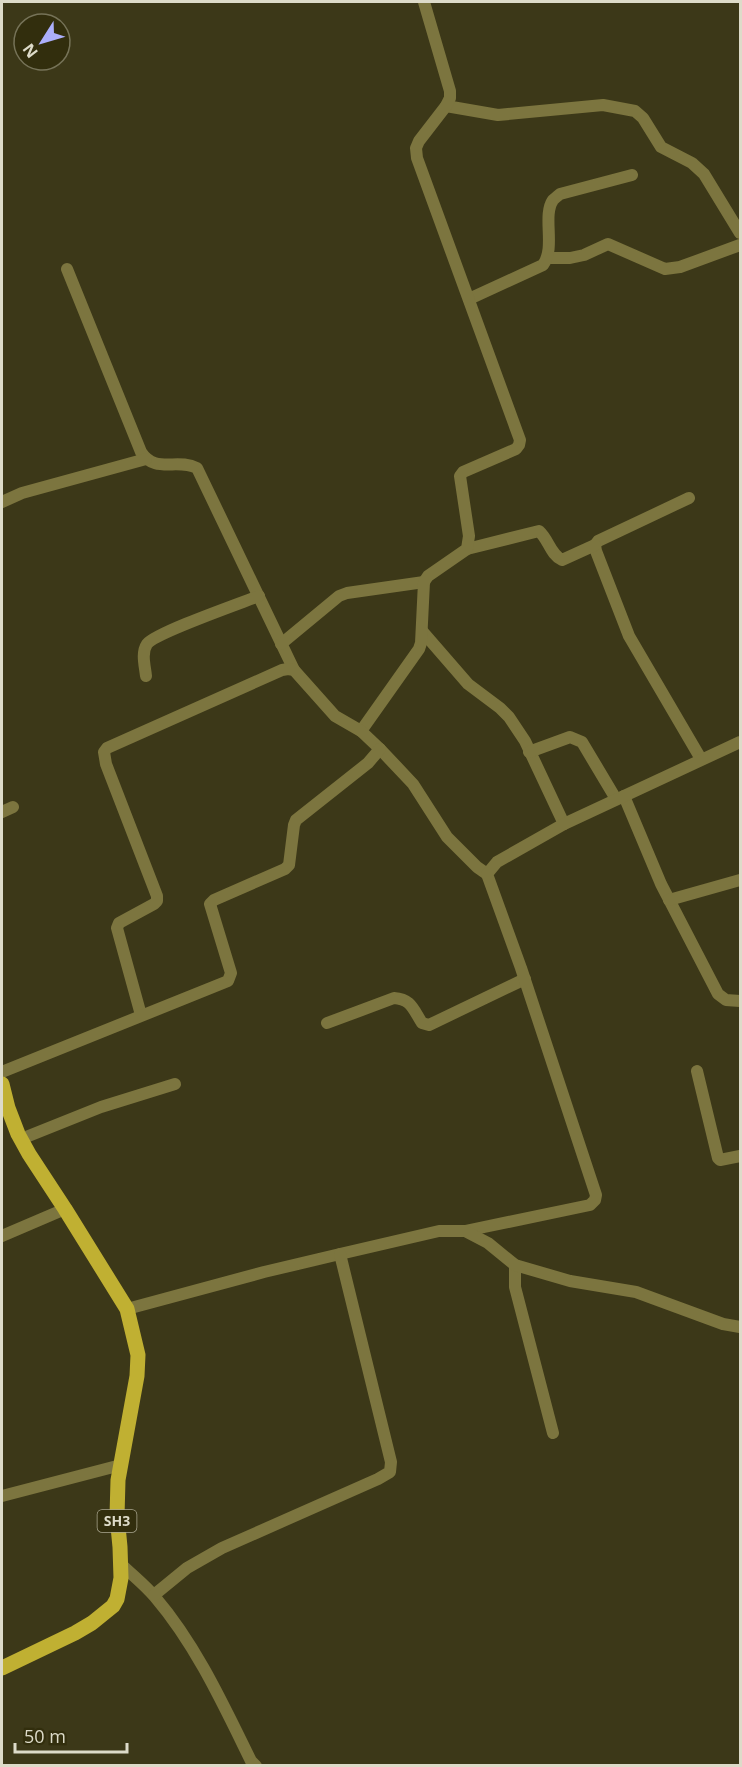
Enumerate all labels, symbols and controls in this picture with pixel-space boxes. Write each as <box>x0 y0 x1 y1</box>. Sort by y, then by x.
north arrow <box>12 12 72 72</box>
text: N <box>17 39 43 63</box>
road number: SH3 <box>98 1510 136 1532</box>
scale bar <box>15 1716 128 1754</box>
text: 50 m <box>24 1724 66 1748</box>

